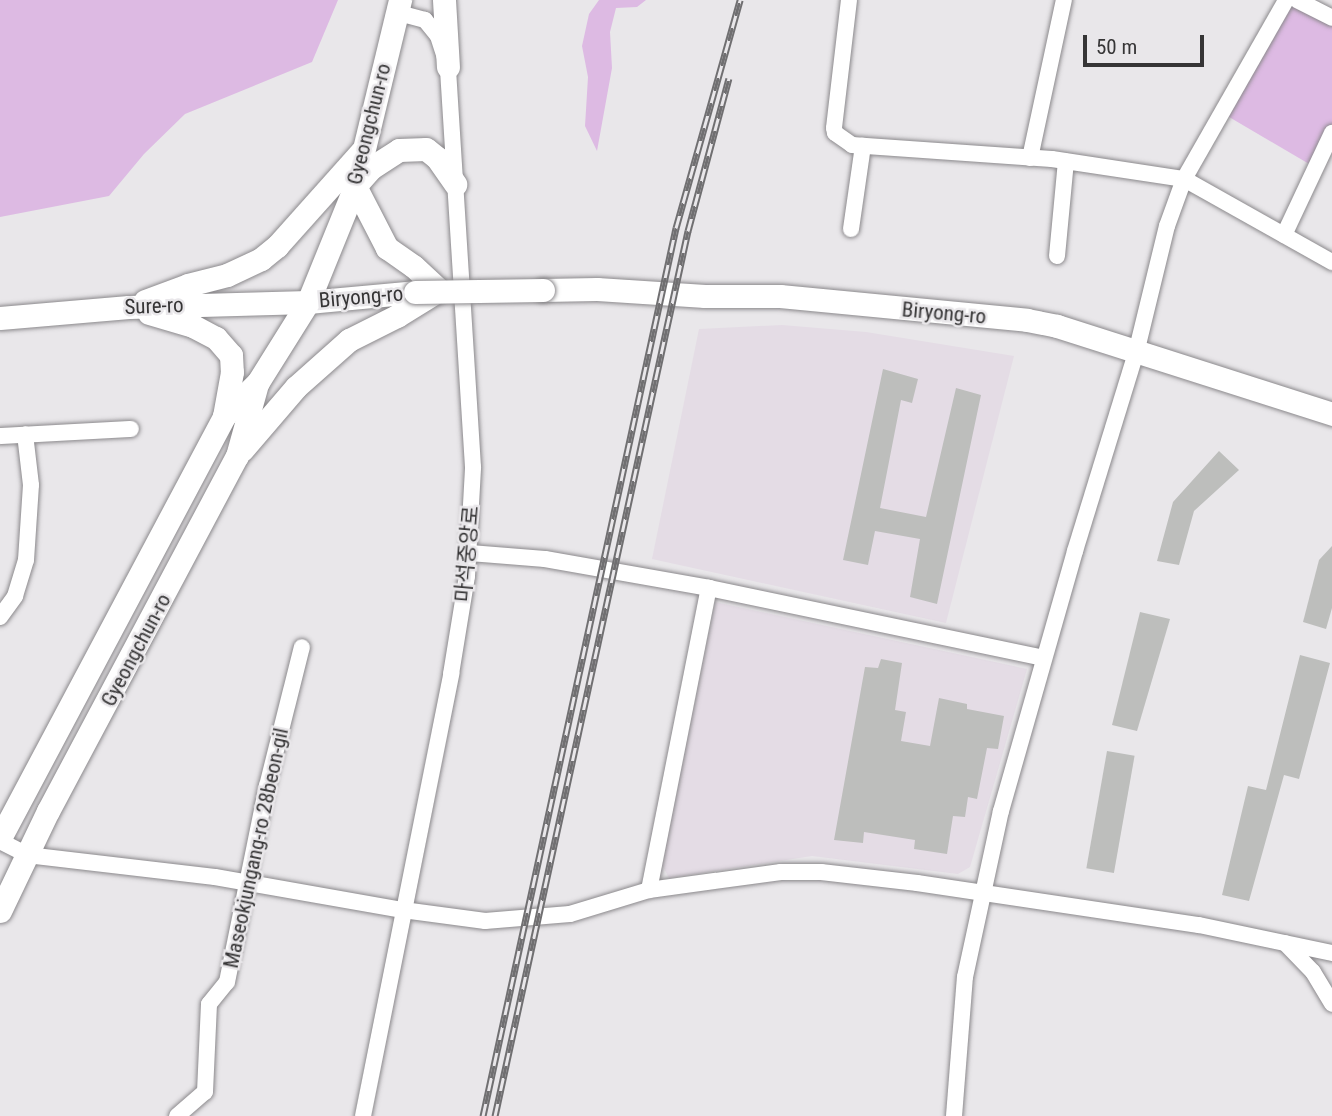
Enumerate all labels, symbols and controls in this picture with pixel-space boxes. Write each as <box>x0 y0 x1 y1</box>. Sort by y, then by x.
scale bar <box>1087 21 1208 65</box>
text: 50 m <box>1096 35 1137 59</box>
street label: Gyeongchun-ro <box>342 61 396 187</box>
street label: Biryong-ro <box>318 281 404 313</box>
street label: Sure-ro <box>124 292 184 320</box>
street label: Biryong-ro <box>901 297 987 329</box>
street label: 마석중앙로 <box>450 505 484 603</box>
street label: Gyeongchun-ro <box>96 589 176 711</box>
street label: Maseokjungang-ro 28beon-gil <box>218 726 294 970</box>

